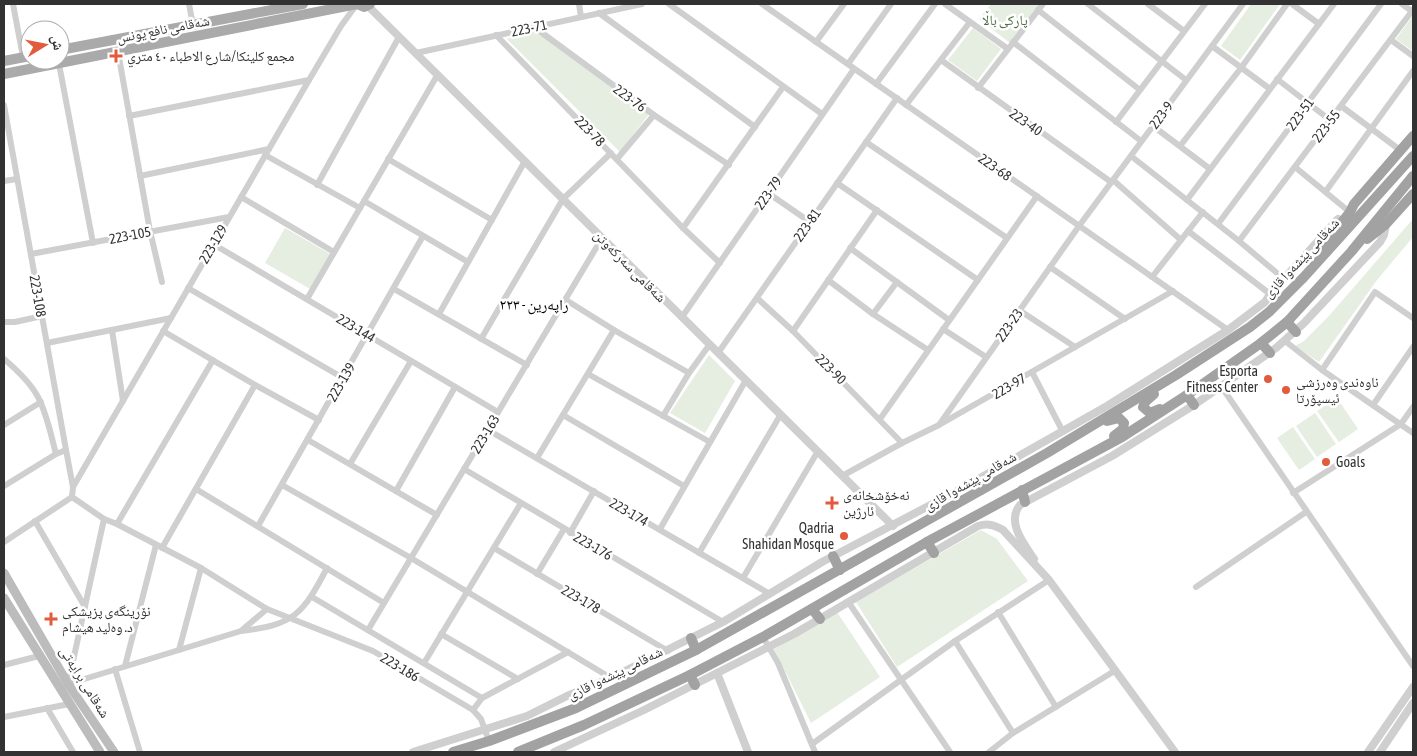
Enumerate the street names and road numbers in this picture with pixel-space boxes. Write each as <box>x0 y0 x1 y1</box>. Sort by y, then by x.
street label: شەقامی نافع یونس <box>115 12 211 48</box>
street label: 223-71 <box>510 16 548 40</box>
street label: 223-76 <box>611 81 650 115</box>
street label: 223-51 <box>1283 95 1317 133</box>
street label: 223-9 <box>1146 98 1176 132</box>
street label: 223-40 <box>1007 105 1046 139</box>
street label: 223-55 <box>1309 107 1343 145</box>
street label: 223-78 <box>572 112 609 150</box>
street label: 223-68 <box>976 150 1015 184</box>
street label: 223-79 <box>751 174 785 212</box>
street label: 223-81 <box>790 206 824 244</box>
street label: شەقامی پێشەوا قازی <box>1260 215 1343 302</box>
street label: 223-129 <box>196 222 230 266</box>
street label: 223-105 <box>108 223 152 247</box>
street label: شەقامی سەرکەوتن <box>590 227 669 306</box>
street label: 223-108 <box>26 274 50 319</box>
street label: 223-23 <box>992 306 1026 344</box>
street label: 223-144 <box>334 310 379 346</box>
street label: 223-90 <box>812 350 850 388</box>
street label: 223-139 <box>324 360 358 404</box>
street label: 223-97 <box>989 370 1029 402</box>
street label: 223-163 <box>467 412 503 456</box>
street label: شەقامی پێشەوا قازی <box>921 448 1019 515</box>
street label: 223-174 <box>607 495 652 530</box>
street label: 223-176 <box>571 529 616 564</box>
street label: 223-178 <box>559 582 604 617</box>
street label: شەقامی برایەتی <box>56 643 113 721</box>
street label: شەقامی پێشەوا قازی <box>565 643 666 704</box>
street label: 223-186 <box>378 649 423 685</box>

